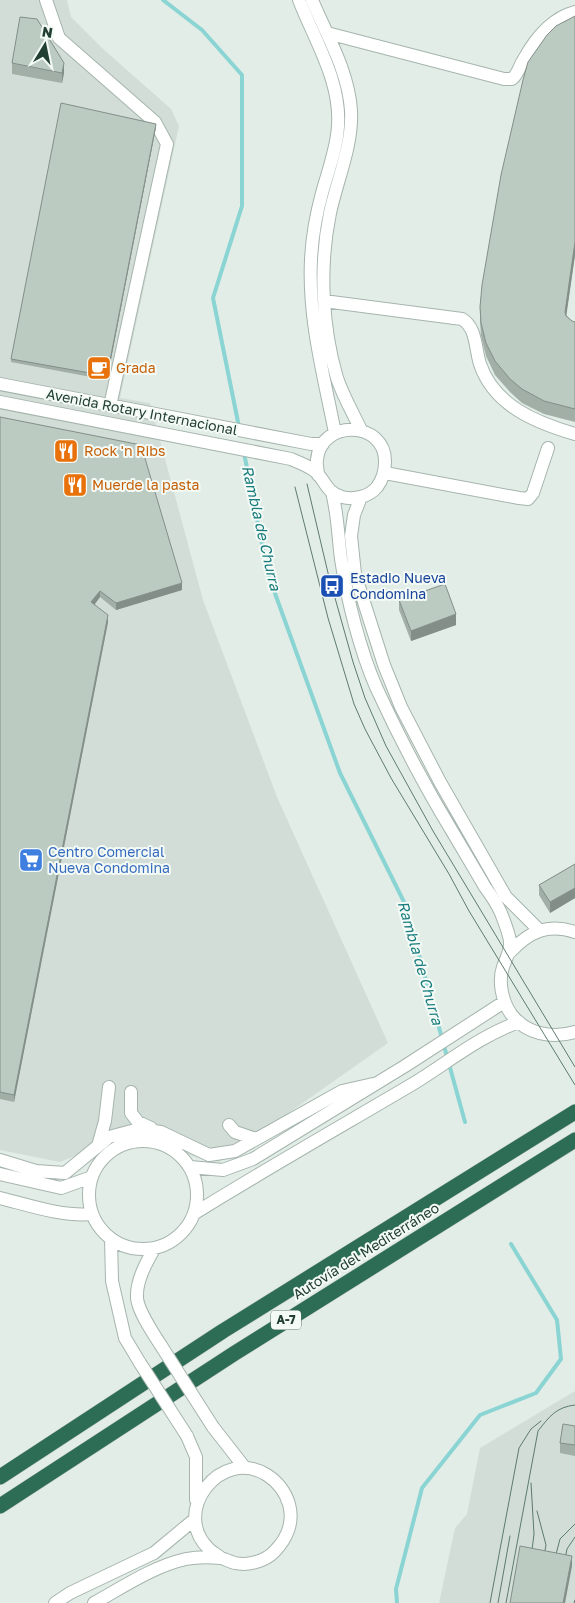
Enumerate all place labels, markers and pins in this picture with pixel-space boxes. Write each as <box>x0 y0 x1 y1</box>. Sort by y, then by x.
cafe icon: Grada <box>86 355 112 381</box>
place label: Grada <box>116 359 156 376</box>
restaurant icon: Rock 'n Ribs <box>53 438 79 464</box>
place label: Rock 'n Ribs <box>84 442 165 459</box>
restaurant icon: Muerde la pasta <box>62 472 88 498</box>
place label: Muerde la pasta <box>92 476 200 493</box>
place label: Estadio Nueva Condomina <box>350 569 446 602</box>
bus stop icon: Estadio Nueva Condomina <box>319 573 345 599</box>
place label: Centro Comercial Nueva Condomina <box>48 843 170 876</box>
supermarket icon: Centro Comercial Nueva Condomina <box>18 847 44 873</box>

